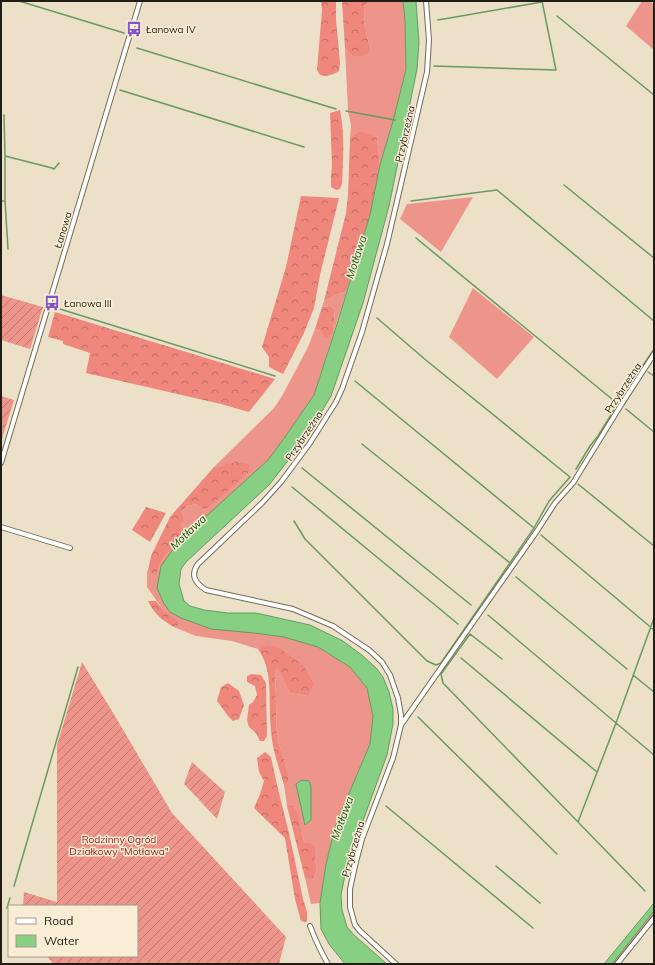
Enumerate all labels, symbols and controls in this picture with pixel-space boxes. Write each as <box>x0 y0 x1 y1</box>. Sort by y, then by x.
bus stop icon: Łanowa IV <box>125 20 143 38</box>
place label: Łanowa IV <box>145 23 196 36</box>
street label: Przybrzeżna <box>392 104 418 164</box>
street label: Łanowa <box>51 210 75 251</box>
water label: Motława <box>342 233 370 280</box>
bus stop icon: Łanowa III <box>43 294 61 312</box>
place label: Łanowa III <box>63 297 112 310</box>
street label: Przybrzeżna <box>602 360 644 416</box>
street label: Przybrzeżna <box>282 408 326 464</box>
water label: Motława <box>167 511 209 552</box>
water label: Motława <box>328 794 356 841</box>
street label: Przybrzeżna <box>339 819 367 879</box>
park label: Rodzinny Ogród Działkowy "Motława" <box>69 833 169 858</box>
legend <box>8 905 138 957</box>
text: Road <box>44 913 73 928</box>
text: Water <box>44 933 80 948</box>

